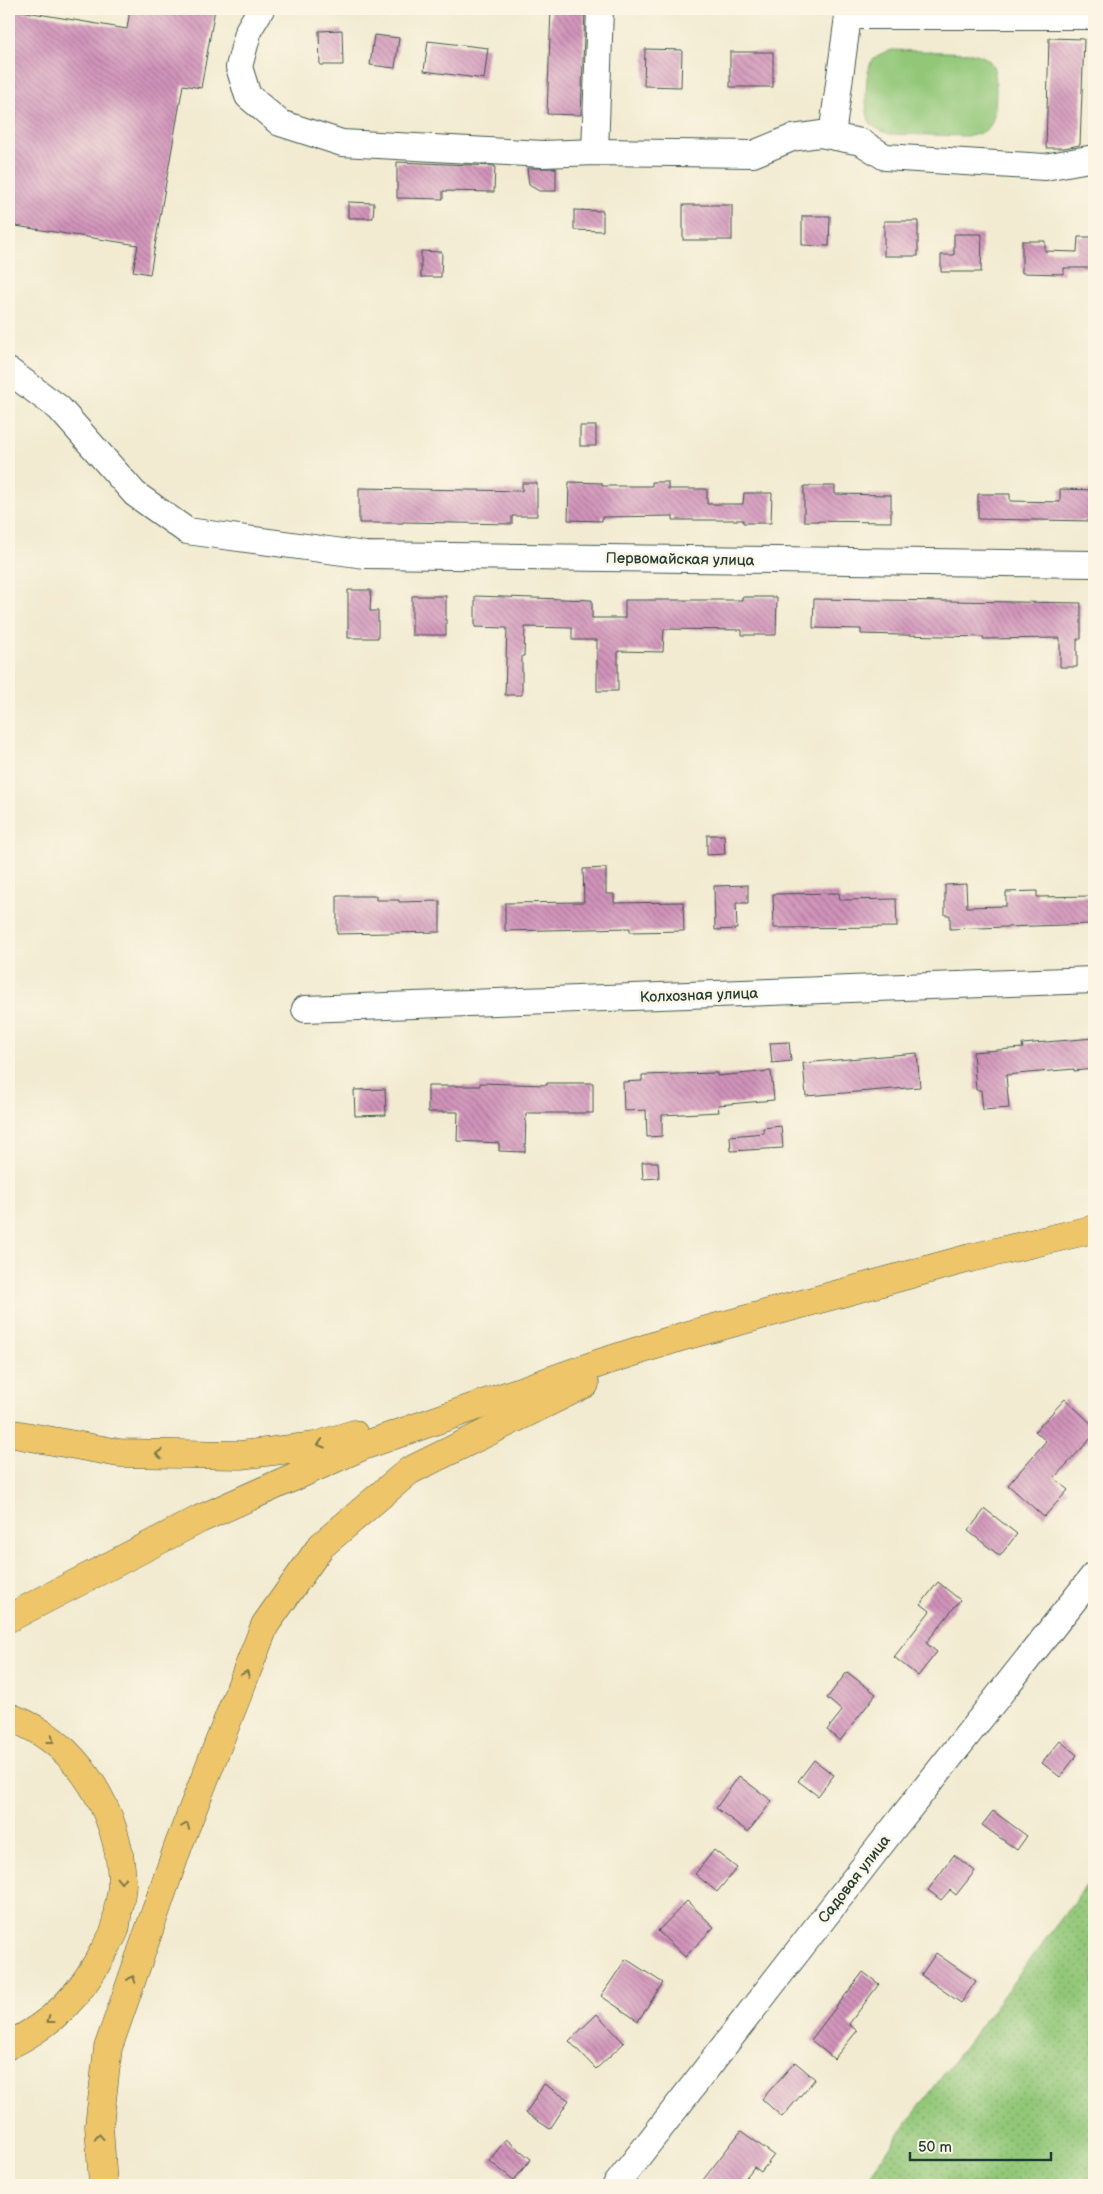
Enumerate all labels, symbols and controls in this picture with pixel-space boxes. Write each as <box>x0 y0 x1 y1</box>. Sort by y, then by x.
street label: Первомайская улица <box>605 549 755 570</box>
street label: Колхозная улица <box>639 984 759 1007</box>
one-way arrow <box>316 1438 325 1449</box>
one-way arrow <box>155 1449 162 1459</box>
one-way arrow <box>239 1670 250 1679</box>
one-way arrow <box>45 1735 54 1743</box>
one-way arrow <box>181 1822 191 1830</box>
street label: Садовая улица <box>814 1831 895 1927</box>
one-way arrow <box>116 1876 126 1884</box>
one-way arrow <box>126 1975 136 1984</box>
one-way arrow <box>47 2014 56 2022</box>
scale bar <box>910 2129 1052 2161</box>
one-way arrow <box>94 2132 105 2140</box>
text: 50 m <box>918 2138 952 2157</box>

